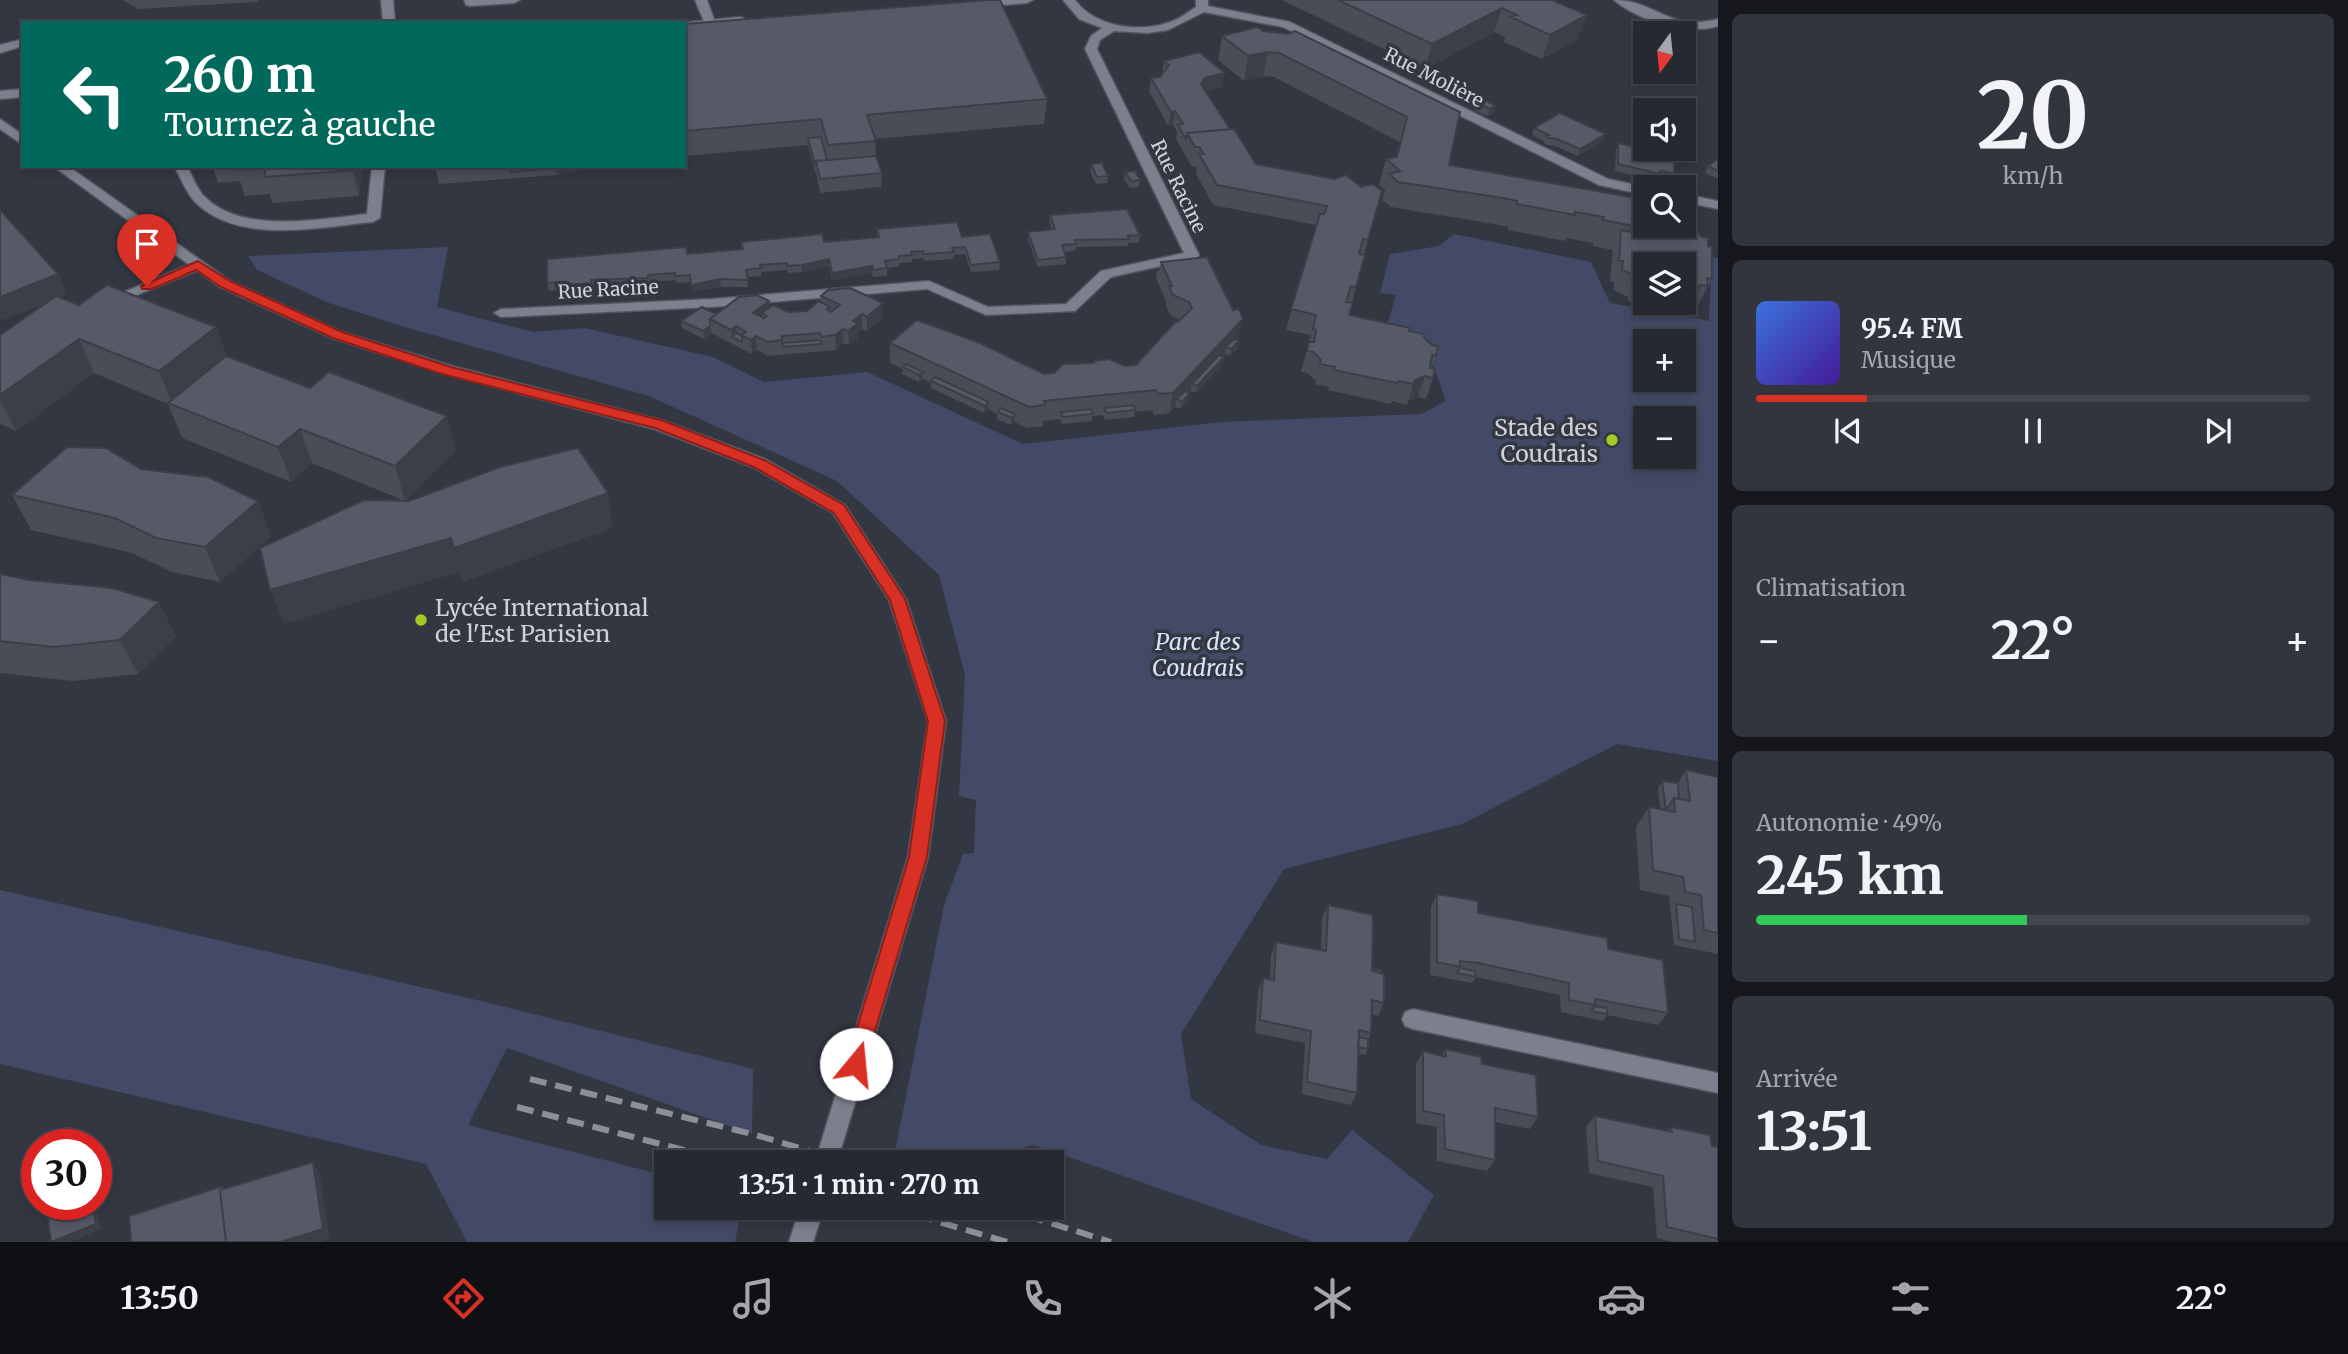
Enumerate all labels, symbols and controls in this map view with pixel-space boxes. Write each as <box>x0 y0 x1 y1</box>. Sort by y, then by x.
north arrow <box>1633 21 1696 84</box>
map controls <box>1633 21 1696 469</box>
street label: Rue Molière <box>1380 42 1488 112</box>
text: 260 m <box>164 44 315 105</box>
icon: left <box>49 49 140 140</box>
text: 20 <box>1977 58 2089 173</box>
button: sound <box>1633 98 1696 161</box>
text: Tournez à gauche <box>164 105 435 145</box>
street label: Rue Racine <box>1146 135 1212 237</box>
text: km/h <box>2003 161 2063 190</box>
button: search <box>1633 175 1696 238</box>
pin <box>117 214 177 286</box>
icon: arrive <box>128 225 166 263</box>
button: layers <box>1633 252 1696 315</box>
street label: Rue Racine <box>557 274 659 304</box>
text: 95.4 FM <box>1861 312 1963 345</box>
button: + <box>1633 329 1696 392</box>
text: Musique <box>1861 345 1956 374</box>
button: − <box>1633 406 1696 469</box>
icon: previous <box>1829 412 1867 450</box>
icon: pause <box>2014 412 2052 450</box>
icon: next <box>2199 412 2237 450</box>
place label: Stade des Coudrais <box>1494 413 1598 468</box>
marker: Stade des Coudrais <box>1604 432 1620 448</box>
text: Climatisation <box>1756 573 1906 602</box>
place label: Lycée International de l'Est Parisien <box>435 593 649 648</box>
text: 22° <box>1991 608 2075 673</box>
marker: Lycée International de l'Est Parisien <box>413 612 429 628</box>
text: − <box>1756 617 1781 664</box>
text: + <box>2285 617 2310 664</box>
park label: Parc des Coudrais <box>1152 627 1244 682</box>
text: Autonomie · 49% <box>1756 808 1942 837</box>
text: 245 km <box>1756 843 1944 908</box>
position arrow <box>819 1027 893 1101</box>
text: Arrivée <box>1756 1064 1838 1093</box>
text: 13:51 <box>1756 1099 1872 1164</box>
speed limit sign: 30 <box>21 1129 112 1220</box>
text: 13:51 · 1 min · 270 m <box>739 1168 979 1201</box>
icon: directions <box>439 1274 488 1323</box>
icon: music <box>729 1274 778 1323</box>
icon: phone <box>1018 1274 1067 1323</box>
icon: climate <box>1308 1274 1357 1323</box>
icon: car <box>1597 1274 1646 1323</box>
icon: filters <box>1886 1274 1935 1323</box>
text: 13:50 <box>120 1278 199 1318</box>
text: 22° <box>2176 1278 2228 1318</box>

